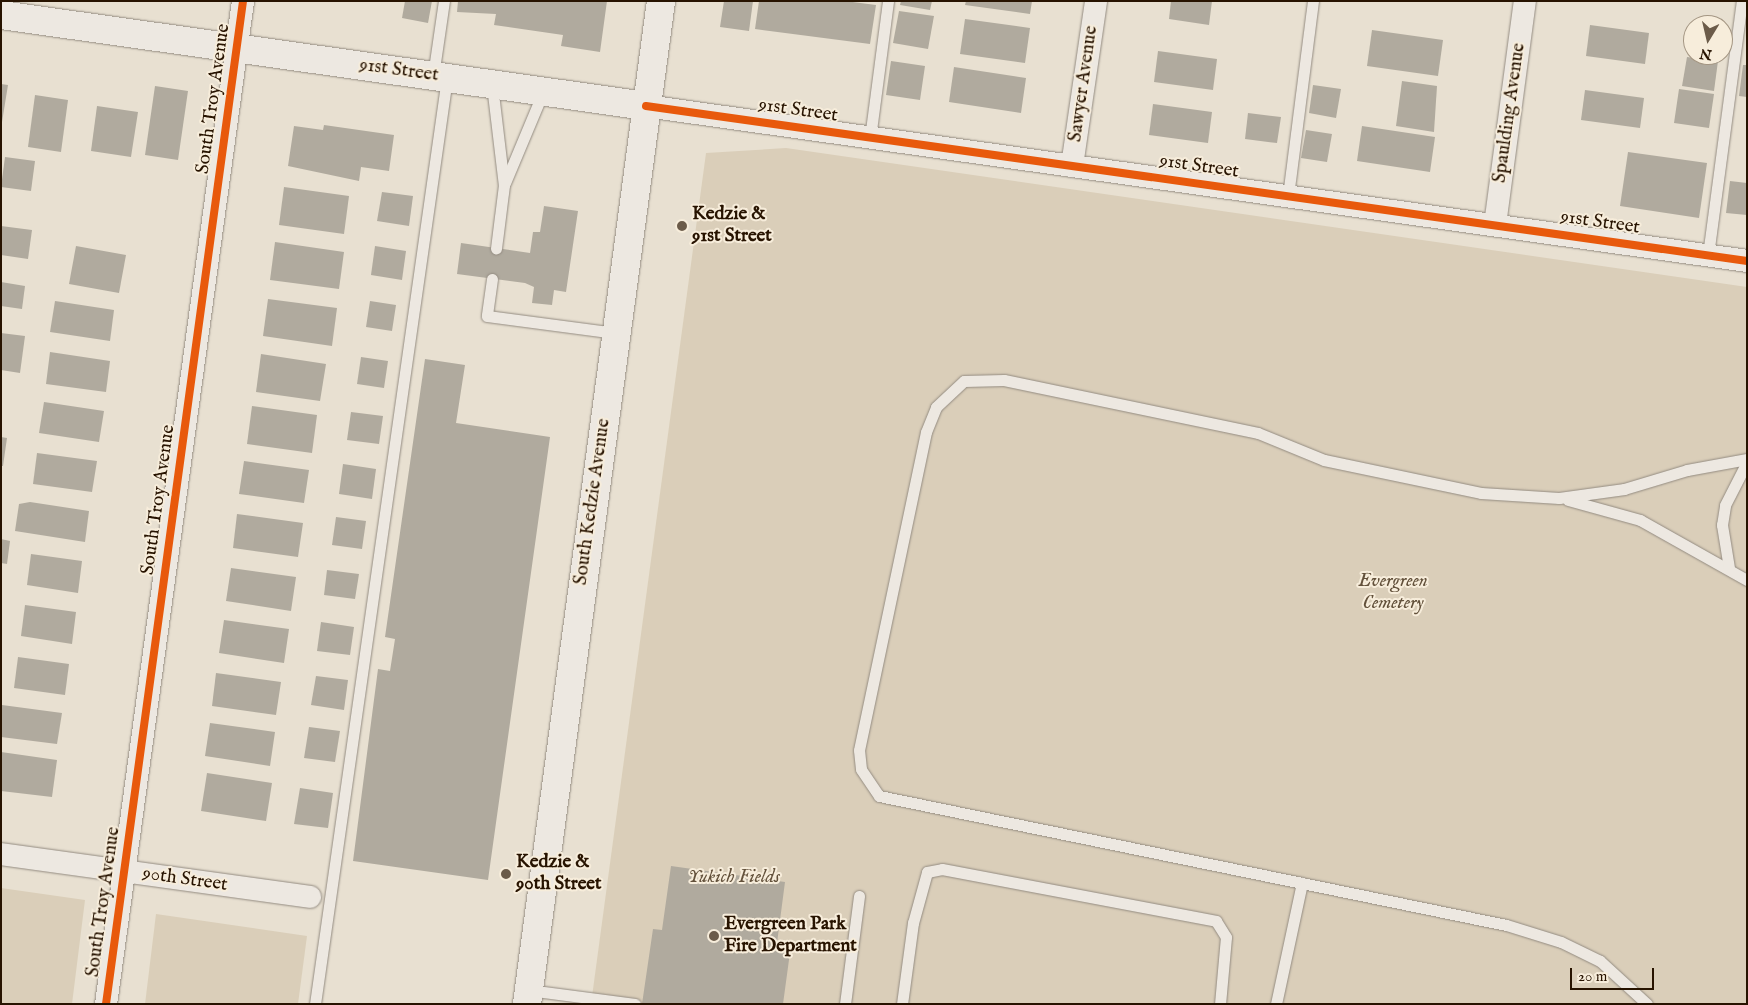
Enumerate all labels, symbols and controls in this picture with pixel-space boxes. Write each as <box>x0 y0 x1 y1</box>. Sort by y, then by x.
north arrow <box>1683 15 1733 65</box>
street label: South Troy Avenue <box>192 22 236 176</box>
street label: Sawyer Avenue <box>1065 24 1103 144</box>
street label: Spaulding Avenue <box>1489 42 1531 184</box>
text: N <box>1698 44 1713 64</box>
street label: 91st Street <box>358 54 440 88</box>
street label: 91st Street <box>757 94 839 128</box>
street label: 91st Street <box>1158 150 1240 184</box>
place label: Kedzie & 91st Street <box>692 204 772 248</box>
street label: 91st Street <box>1559 206 1641 240</box>
marker: Kedzie & 91st Street <box>676 220 688 232</box>
street label: South Kedzie Avenue <box>570 417 616 587</box>
street label: South Troy Avenue <box>137 423 181 577</box>
park label: Evergreen Cemetery <box>1358 571 1428 615</box>
street label: South Troy Avenue <box>82 825 126 979</box>
place label: Kedzie & 90th Street <box>516 852 602 896</box>
street label: 90th Street <box>141 863 229 897</box>
park label: Yukich Fields <box>688 867 780 889</box>
marker: Kedzie & 90th Street <box>500 868 512 880</box>
place label: Evergreen Park Fire Department <box>724 914 857 958</box>
marker: Evergreen Park Fire Department <box>708 930 720 942</box>
scale bar <box>1573 958 1657 990</box>
text: 20 m <box>1578 967 1607 986</box>

